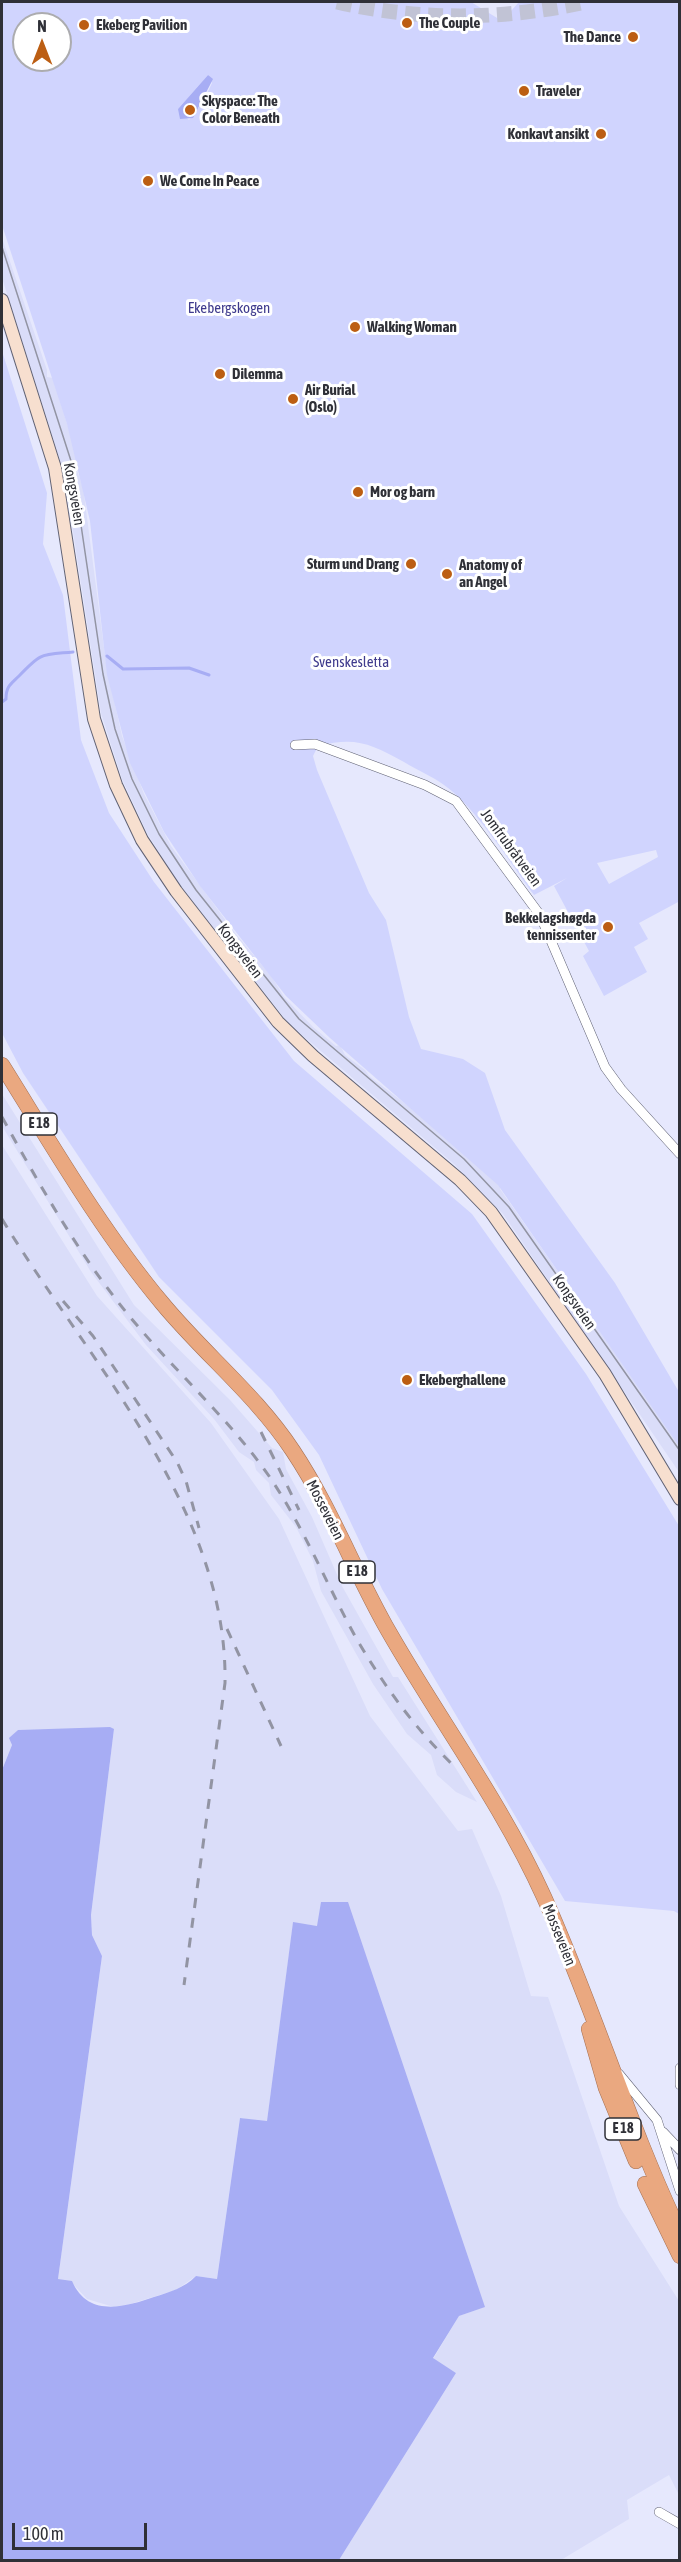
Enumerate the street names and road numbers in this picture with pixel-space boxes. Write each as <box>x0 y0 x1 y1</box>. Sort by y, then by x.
street label: Kongsveien <box>60 461 88 527</box>
street label: Jomfrubråtveien <box>477 806 545 890</box>
street label: Kongsveien <box>214 920 266 982</box>
road number: E 18 <box>21 1113 57 1135</box>
street label: Kongsveien <box>548 1271 600 1333</box>
street label: Mosseveien <box>302 1477 348 1543</box>
road number: E 18 <box>339 1561 375 1583</box>
street label: Mosseveien <box>539 1902 579 1968</box>
road number: E 18 <box>605 2118 641 2140</box>

